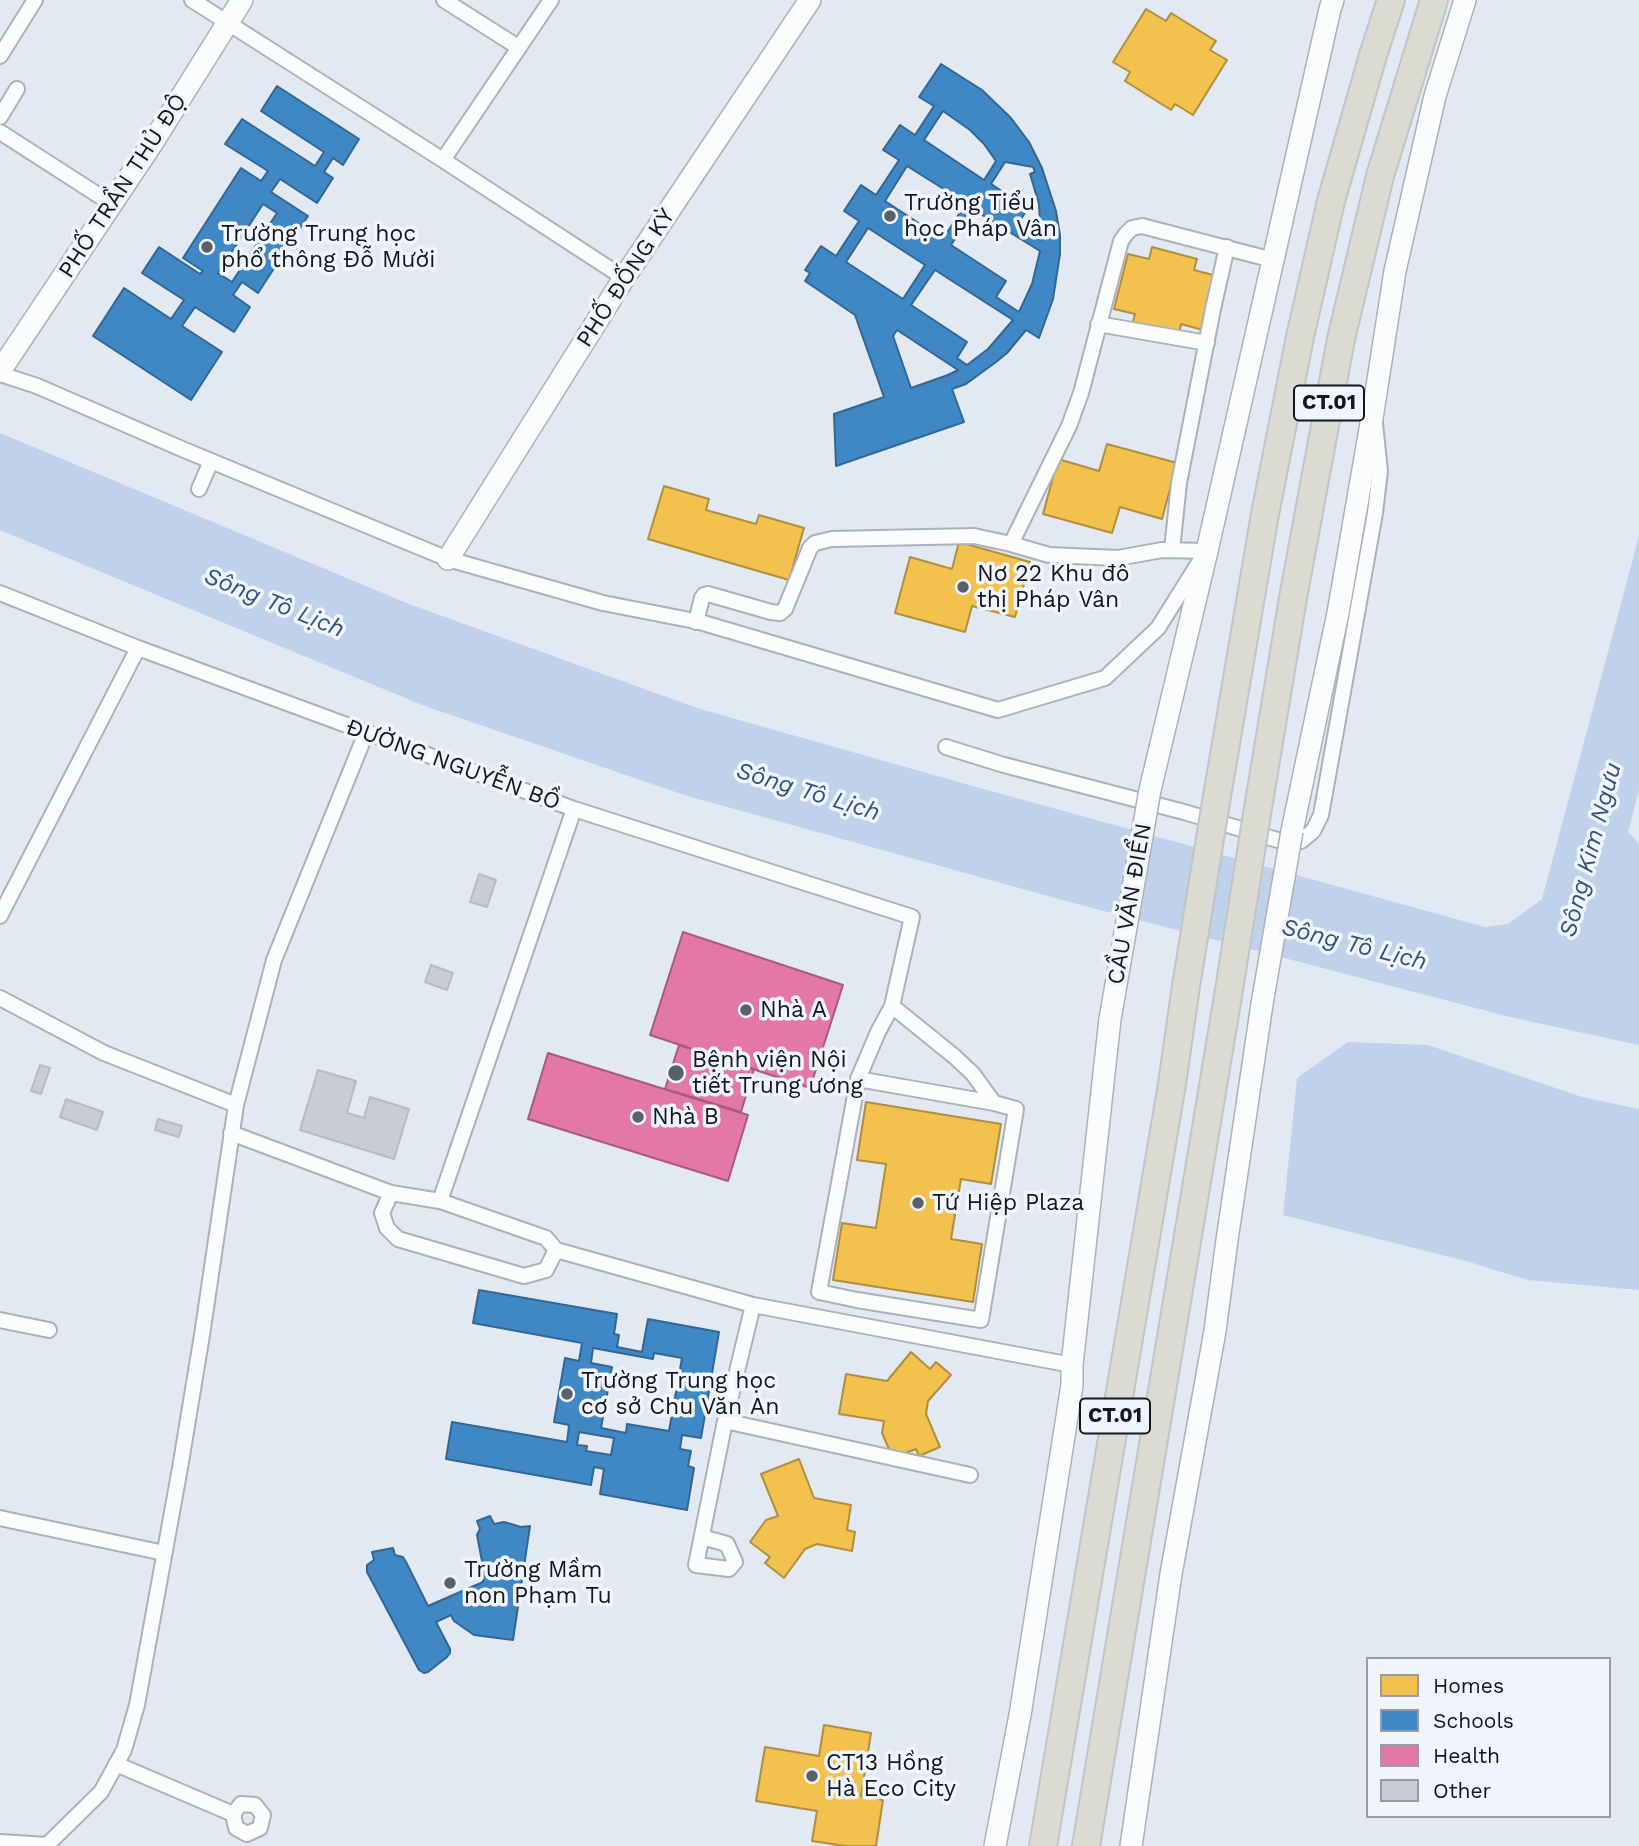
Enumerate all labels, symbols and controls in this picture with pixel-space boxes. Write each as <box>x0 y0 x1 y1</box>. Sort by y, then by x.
street label: PHỐ TRẦN THỦ ĐỘ <box>53 89 193 283</box>
place label: Trường Tiểu học Pháp Vân <box>904 189 1057 243</box>
street label: PHỐ ĐỐNG KỲ <box>571 204 681 352</box>
marker: Trường Tiểu học Pháp Vân <box>882 208 898 224</box>
place label: Trường Trung học phổ thông Đỗ Mười <box>221 220 435 274</box>
marker: Trường Trung học phổ thông Đỗ Mười <box>199 239 215 255</box>
road number: CT.01 <box>1294 386 1364 420</box>
place label: Nơ 22 Khu đô thị Pháp Vân <box>977 560 1130 614</box>
water label: Sông Tô Lịch <box>200 562 348 644</box>
marker: Nơ 22 Khu đô thị Pháp Vân <box>955 579 971 595</box>
street label: ĐƯỜNG NGUYỄN BỒ <box>342 713 564 817</box>
water label: Sông Tô Lịch <box>733 756 883 828</box>
water label: Sông Kim Ngưu <box>1554 760 1628 940</box>
street label: CẦU VĂN ĐIỂN <box>1102 821 1158 987</box>
water label: Sông Tô Lịch <box>1278 913 1430 977</box>
place label: Nhà A <box>760 996 827 1024</box>
marker: Nhà A <box>738 1002 754 1018</box>
place label: Bệnh viện Nội tiết Trung ương <box>692 1046 863 1100</box>
marker: Bệnh viện Nội tiết Trung ương <box>666 1063 686 1083</box>
place label: Nhà B <box>652 1103 719 1131</box>
marker: Nhà B <box>630 1109 646 1125</box>
place label: Tứ Hiệp Plaza <box>932 1189 1084 1217</box>
marker: Tứ Hiệp Plaza <box>910 1195 926 1211</box>
place label: Trường Trung học cơ sở Chu Văn An <box>581 1367 779 1421</box>
marker: Trường Trung học cơ sở Chu Văn An <box>559 1386 575 1402</box>
road number: CT.01 <box>1080 1398 1150 1434</box>
place label: Trường Mầm non Phạm Tu <box>464 1556 612 1610</box>
marker: Trường Mầm non Phạm Tu <box>442 1575 458 1591</box>
legend <box>1366 1657 1611 1818</box>
text: Homes <box>1433 1673 1504 1698</box>
text: Schools <box>1433 1708 1514 1733</box>
text: Health <box>1433 1743 1500 1768</box>
place label: CT13 Hồng Hà Eco City <box>826 1749 956 1803</box>
marker: CT13 Hồng Hà Eco City <box>804 1768 820 1784</box>
text: Other <box>1433 1778 1491 1803</box>

